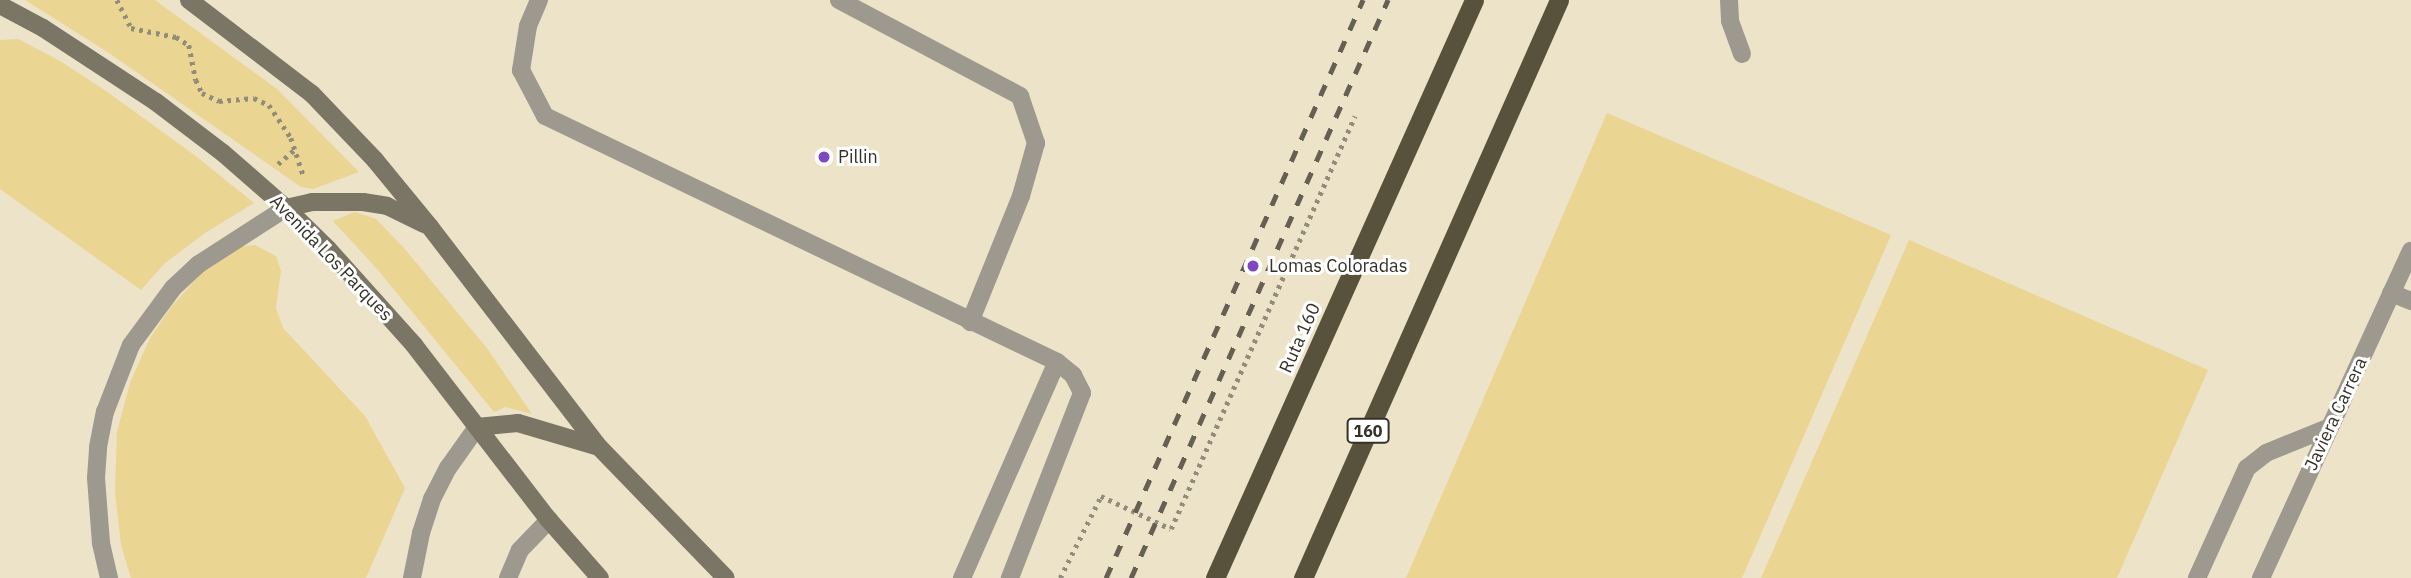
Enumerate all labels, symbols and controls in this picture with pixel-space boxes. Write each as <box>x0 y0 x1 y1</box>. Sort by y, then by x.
place label: Pillin <box>838 146 878 168</box>
marker: Pillin <box>816 149 832 165</box>
street label: Avenida Los Parques <box>265 190 397 326</box>
place label: Lomas Coloradas <box>1269 255 1407 277</box>
marker: Lomas Coloradas <box>1243 256 1263 276</box>
street label: Ruta 160 <box>1275 300 1325 376</box>
street label: Javiera Carrera <box>2300 354 2372 474</box>
road number: 160 <box>1345 418 1391 444</box>

